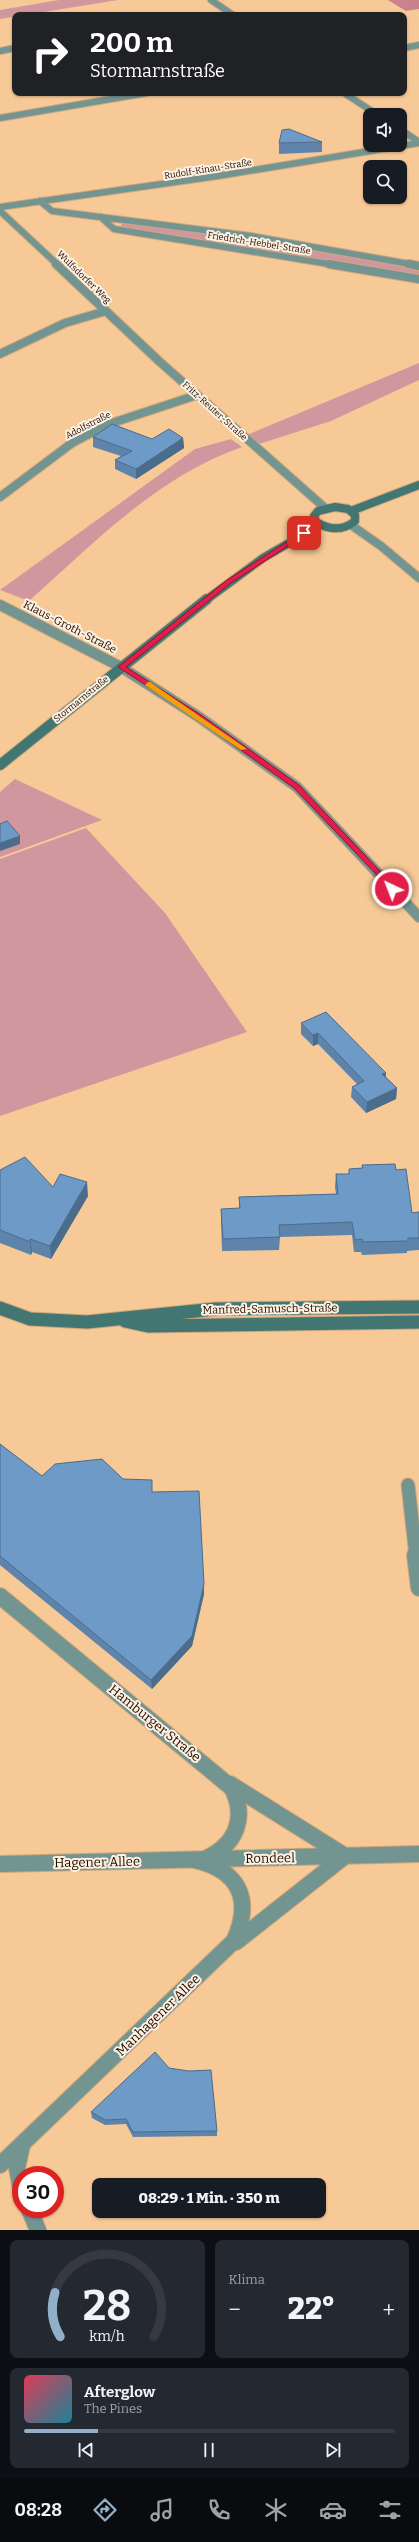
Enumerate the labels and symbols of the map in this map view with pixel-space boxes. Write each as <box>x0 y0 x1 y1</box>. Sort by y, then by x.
street label: Rudolf-Kinau-Straße <box>163 157 253 181</box>
street label: Friedrich-Hebbel-Straße <box>207 230 311 256</box>
street label: Wulfsdorfer Weg <box>55 249 113 305</box>
street label: Fritz-Reuter-Straße <box>181 379 249 443</box>
street label: Adolfstraße <box>64 409 112 441</box>
pin <box>287 516 321 550</box>
street label: Klaus-Groth-Straße <box>21 598 119 656</box>
street label: Stormarnstraße <box>52 674 110 724</box>
position arrow <box>371 868 413 910</box>
street label: Manfred-Samusch-Straße <box>202 1301 338 1317</box>
street label: Hamburger Straße <box>106 1681 204 1765</box>
street label: Rondeel <box>245 1850 295 1866</box>
street label: Hagener Allee <box>54 1854 140 1870</box>
street label: Manhagener Allee <box>113 1971 203 2059</box>
speed limit sign: 30 <box>12 2166 64 2218</box>

